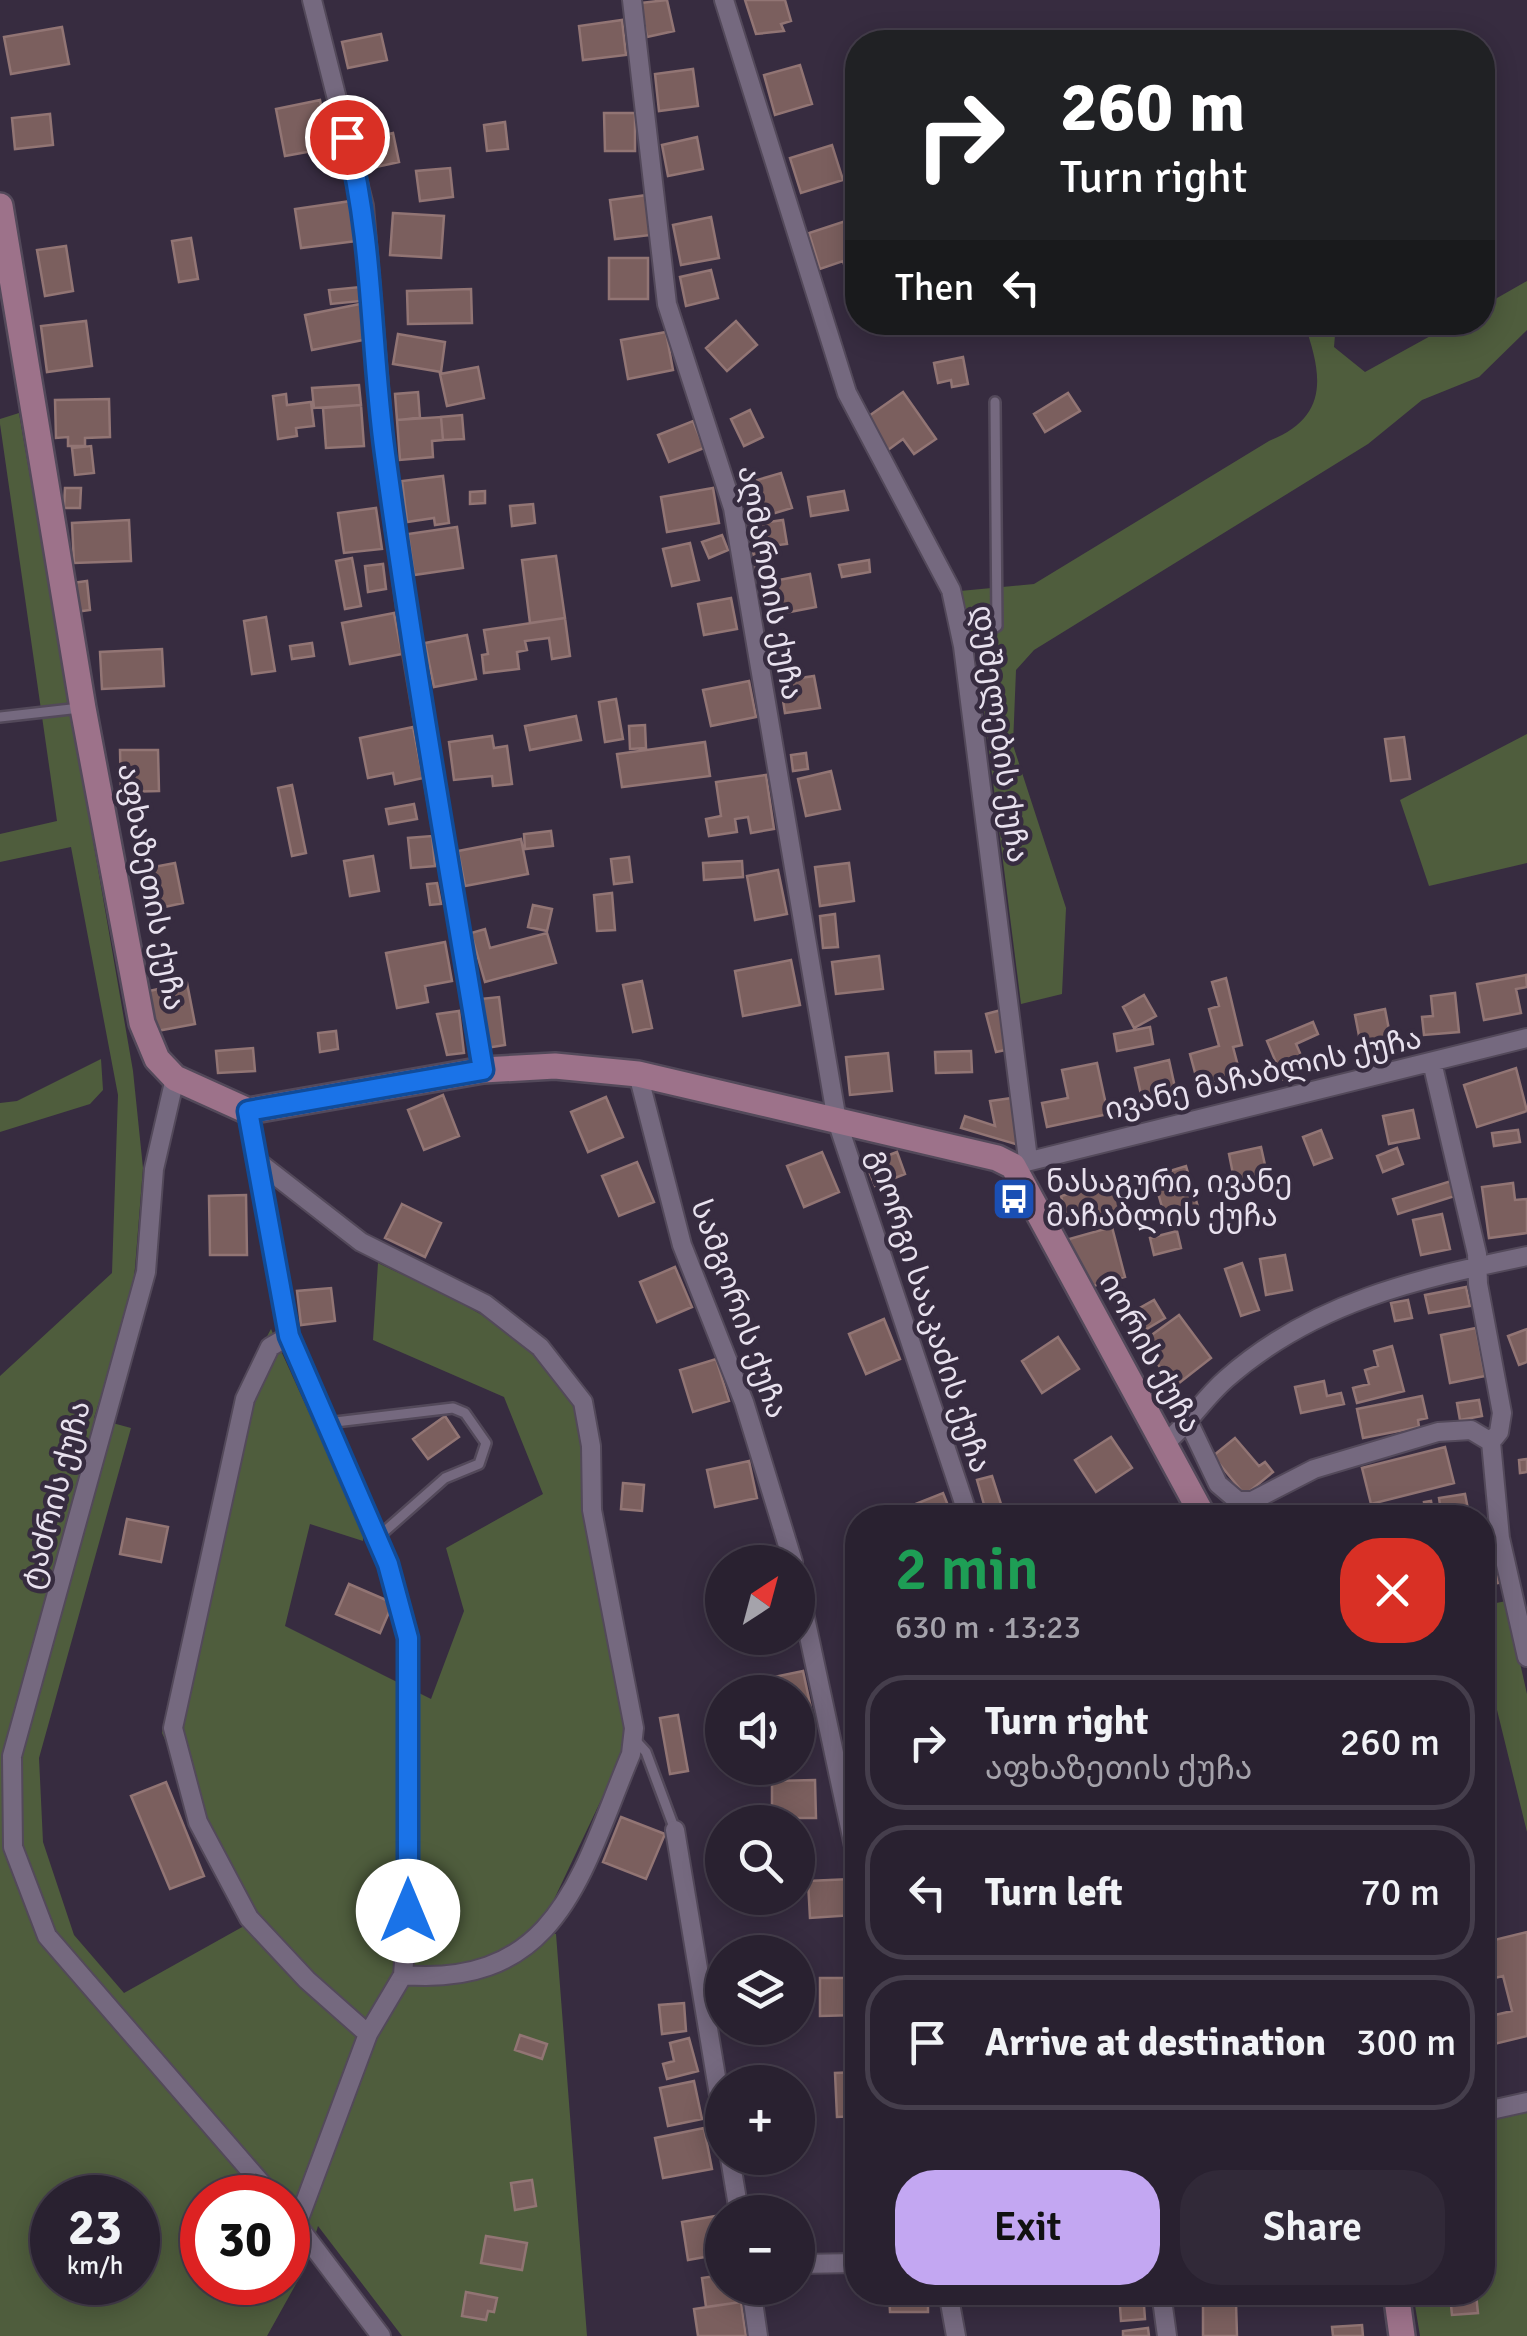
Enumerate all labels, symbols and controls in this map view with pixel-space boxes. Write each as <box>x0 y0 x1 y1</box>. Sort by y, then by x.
text: 260 m <box>1060 64 1245 150</box>
icon: right <box>895 70 1025 200</box>
pin <box>305 95 390 180</box>
icon: arrive <box>320 110 375 165</box>
text: Turn right <box>1060 150 1248 205</box>
icon: left <box>994 260 1049 315</box>
text: Then <box>895 264 974 311</box>
street label: აღმართის ქუჩა <box>729 463 811 703</box>
street label: დუშელების ქუჩა <box>964 603 1036 865</box>
street label: აფხაზეთის ქუჩა <box>109 760 193 1014</box>
street label: ივანე მაჩაბლის ქუჩა <box>1101 1020 1425 1128</box>
street label: გიორგი სააკაძის ქუჩა <box>859 1144 999 1478</box>
place label: ნასაგური, ივანე მაჩაბლის ქუჩა <box>1046 1164 1292 1235</box>
bus stop icon: ნასაგური, ივანე მაჩაბლის ქუჩა <box>991 1176 1037 1222</box>
street label: სამგორის ქუჩა <box>682 1195 796 1423</box>
street label: იორის ქუჩა <box>1091 1266 1209 1440</box>
street label: ტაძრის ქუჩა <box>13 1397 99 1593</box>
text: 2 min <box>895 1533 1039 1607</box>
button: close <box>1340 1538 1445 1643</box>
north arrow <box>705 1545 815 1655</box>
map controls <box>705 1545 815 2305</box>
text: 630 m · 13:23 <box>895 1608 1081 1647</box>
button: sound <box>705 1675 815 1785</box>
text: Turn right <box>985 1698 1149 1745</box>
icon: right <box>900 1715 955 1770</box>
text: 260 m <box>1340 1719 1440 1766</box>
text: აფხაზეთის ქუჩა <box>985 1749 1252 1788</box>
button: search <box>705 1805 815 1915</box>
position arrow <box>356 1859 460 1963</box>
icon: left <box>900 1865 955 1920</box>
text: Turn left <box>985 1869 1123 1916</box>
text: 70 m <box>1360 1869 1440 1916</box>
button: layers <box>705 1935 815 2045</box>
icon: arrive <box>900 2015 955 2070</box>
text: Arrive at destination <box>985 2019 1326 2066</box>
text: 300 m <box>1356 2019 1456 2066</box>
button: + <box>705 2065 815 2175</box>
button: Exit <box>895 2170 1160 2285</box>
button: Share <box>1180 2170 1445 2285</box>
speed limit sign: 30 <box>180 2175 310 2305</box>
button: − <box>705 2195 815 2305</box>
text: 23 <box>68 2197 122 2259</box>
text: km/h <box>67 2250 123 2281</box>

